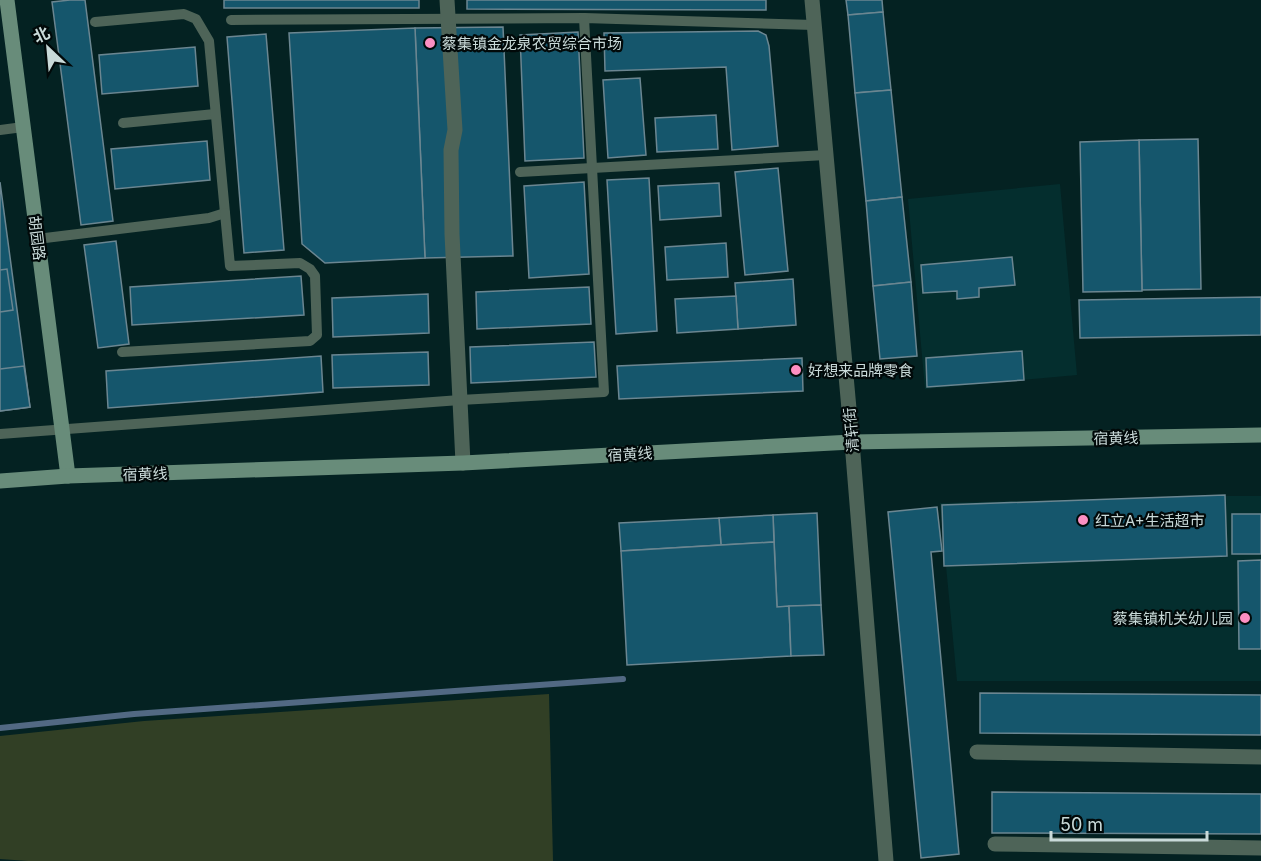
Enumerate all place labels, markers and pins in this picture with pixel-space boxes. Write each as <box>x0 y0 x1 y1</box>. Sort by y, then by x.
place label: 蔡集镇金龙泉农贸综合市场 <box>442 34 622 53</box>
marker: 蔡集镇金龙泉农贸综合市场 <box>423 36 437 50</box>
place label: 好想来品牌零食 <box>808 361 913 380</box>
marker: 好想来品牌零食 <box>789 363 803 377</box>
place label: 红立A+生活超市 <box>1095 511 1205 530</box>
marker: 红立A+生活超市 <box>1076 513 1090 527</box>
place label: 蔡集镇机关幼儿园 <box>1113 609 1233 628</box>
marker: 蔡集镇机关幼儿园 <box>1238 611 1252 625</box>

